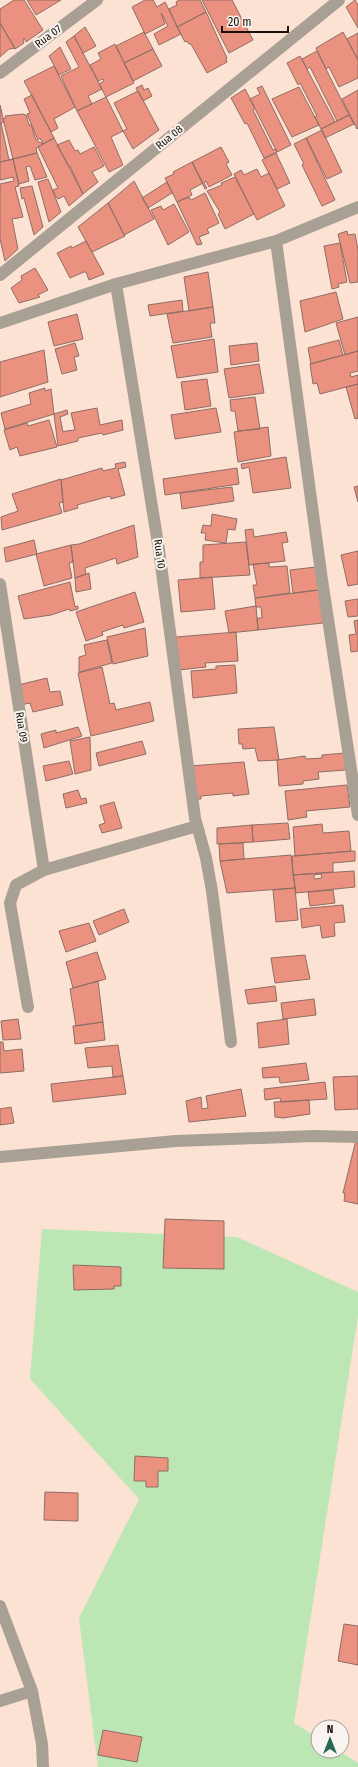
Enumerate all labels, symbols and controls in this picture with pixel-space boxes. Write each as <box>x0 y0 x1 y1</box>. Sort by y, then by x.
scale bar <box>222 8 288 34</box>
text: 20 m <box>228 15 252 29</box>
street label: Rua 07 <box>33 22 65 51</box>
street label: Rua 08 <box>153 122 186 152</box>
street label: Rua 10 <box>151 538 168 570</box>
street label: Rua 09 <box>13 711 30 743</box>
north arrow <box>310 1719 350 1759</box>
text: N <box>327 1723 333 1736</box>

